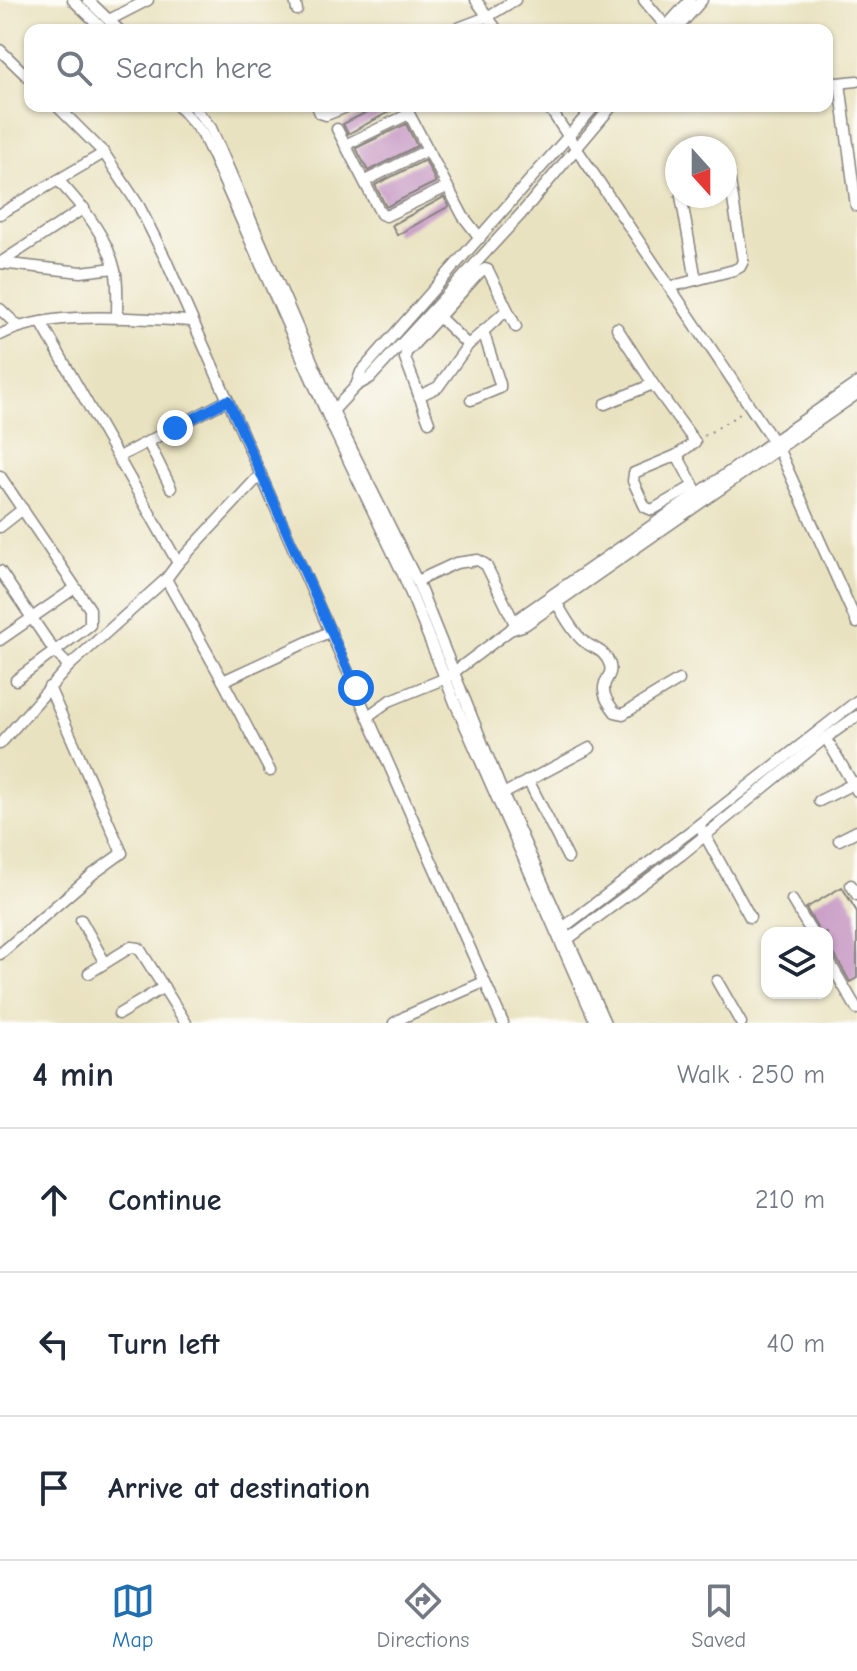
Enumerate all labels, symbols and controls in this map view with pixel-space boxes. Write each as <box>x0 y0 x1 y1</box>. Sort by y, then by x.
search box <box>24 24 833 112</box>
icon: search <box>52 46 96 90</box>
text: Search here <box>116 51 272 86</box>
north arrow <box>665 136 737 208</box>
route end <box>157 410 193 446</box>
route start <box>338 670 374 706</box>
map controls <box>761 927 833 999</box>
button: layers <box>761 927 833 999</box>
text: 4 min <box>32 1055 114 1095</box>
text: Walk · 250 m <box>677 1060 825 1090</box>
icon: ahead <box>32 1178 76 1222</box>
text: Continue <box>108 1183 222 1218</box>
text: 210 m <box>755 1185 825 1215</box>
icon: left <box>32 1322 76 1366</box>
text: Turn left <box>108 1327 220 1362</box>
text: 40 m <box>766 1329 825 1359</box>
icon: arrive <box>32 1466 76 1510</box>
text: Arrive at destination <box>108 1471 370 1506</box>
tab: Map <box>111 1579 155 1653</box>
tab: Directions <box>377 1579 470 1653</box>
tab: Saved <box>691 1579 746 1653</box>

